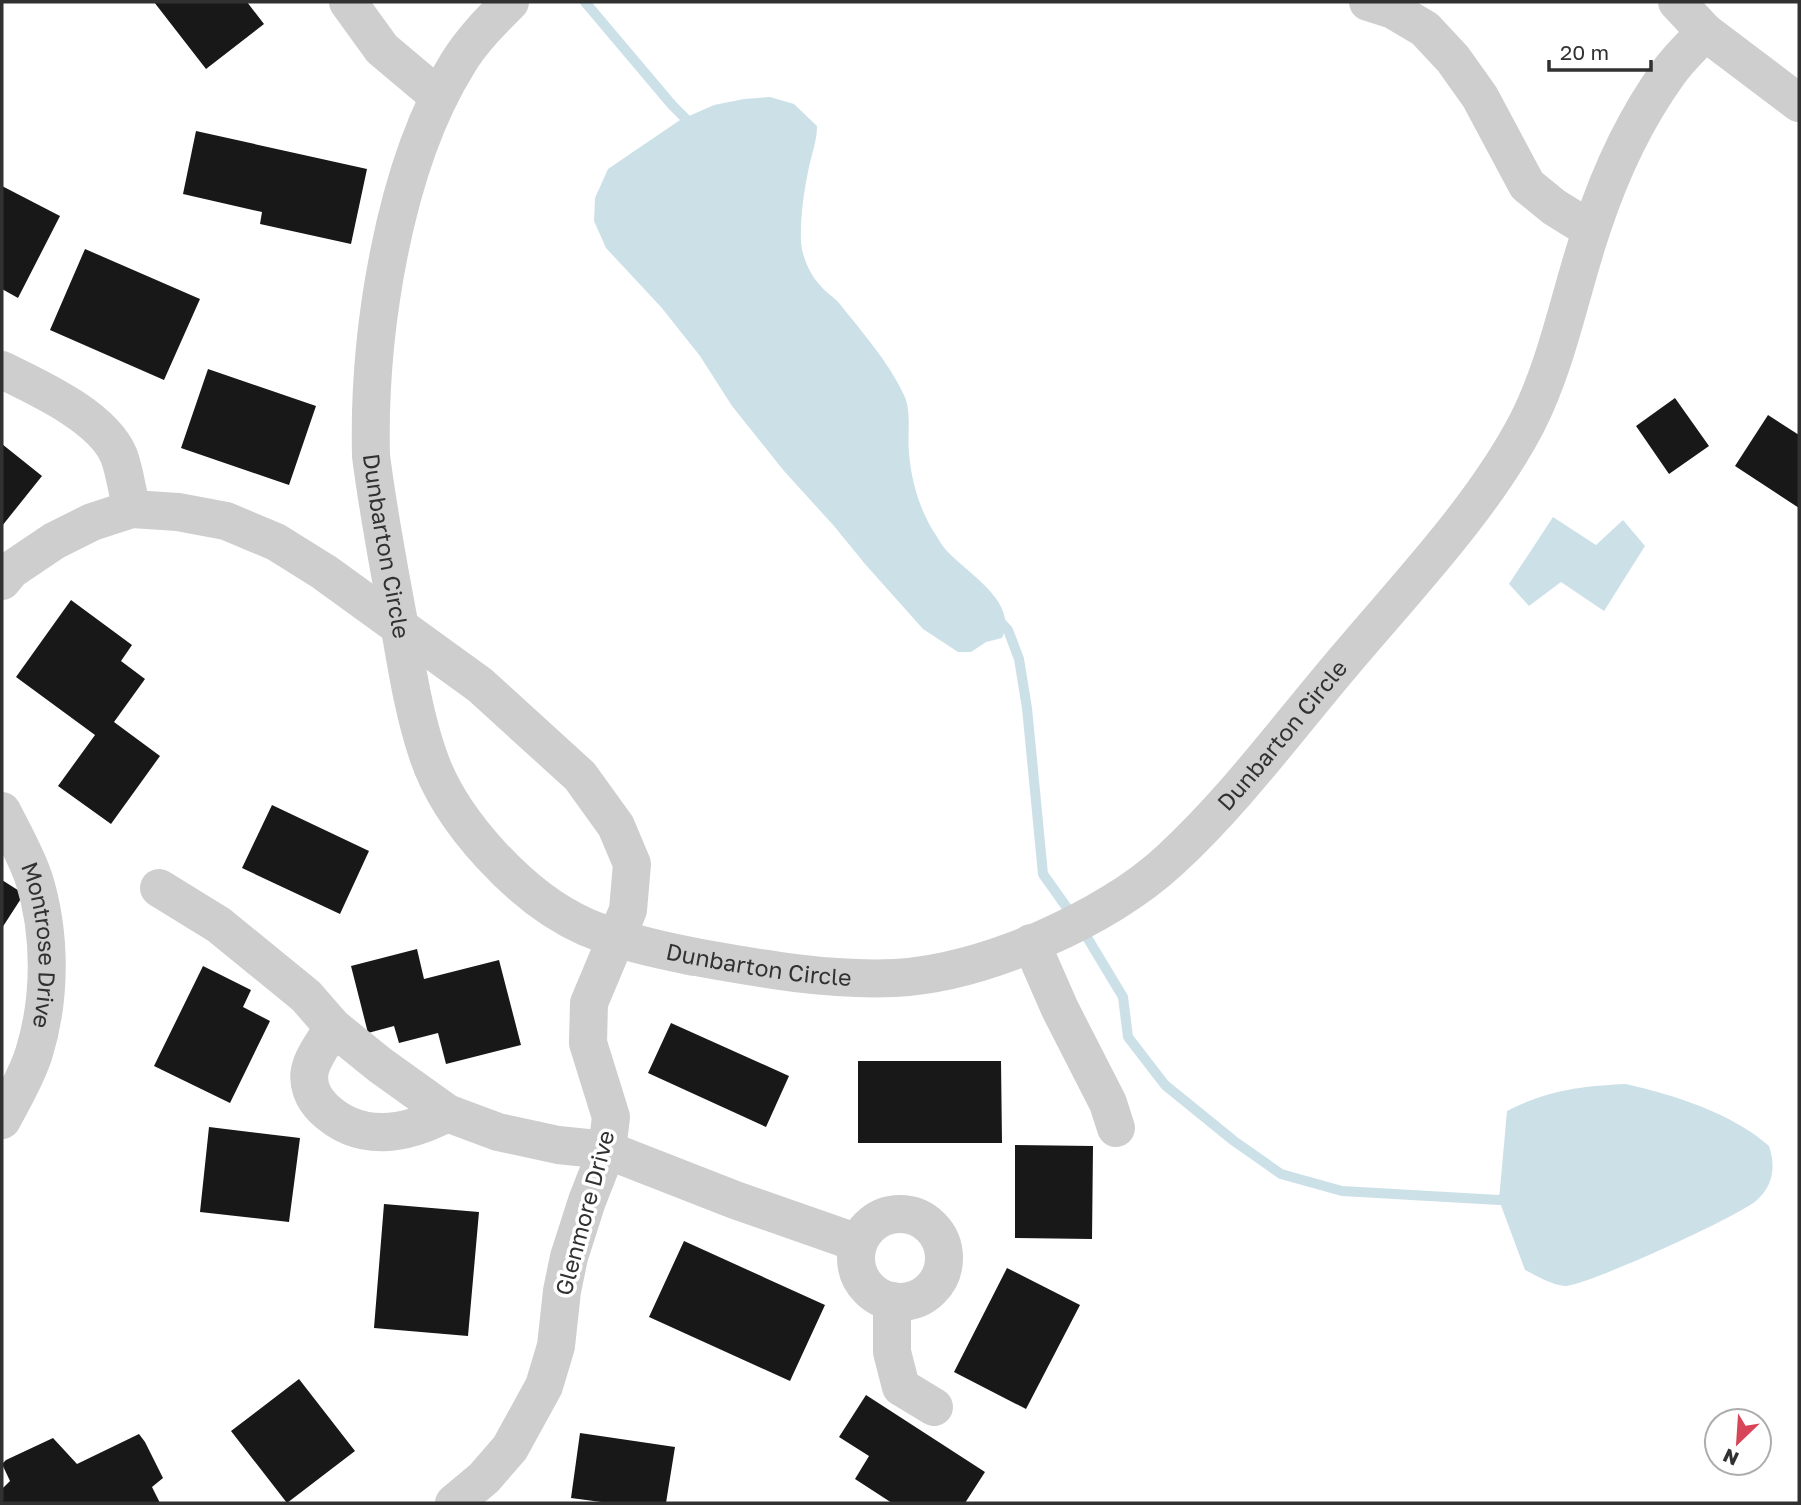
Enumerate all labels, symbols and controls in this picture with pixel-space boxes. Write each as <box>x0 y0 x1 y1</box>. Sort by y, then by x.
scale bar <box>1549 28 1650 72</box>
text: 20 m <box>1560 39 1609 65</box>
street label: Dunbarton Circle <box>358 452 416 640</box>
street label: Dunbarton Circle <box>1211 654 1352 816</box>
street label: Montrose Drive <box>16 858 62 1031</box>
street label: Dunbarton Circle <box>664 936 852 991</box>
street label: Glenmore Drive <box>549 1127 620 1298</box>
north arrow <box>1703 1407 1773 1477</box>
text: N <box>1719 1444 1742 1471</box>

